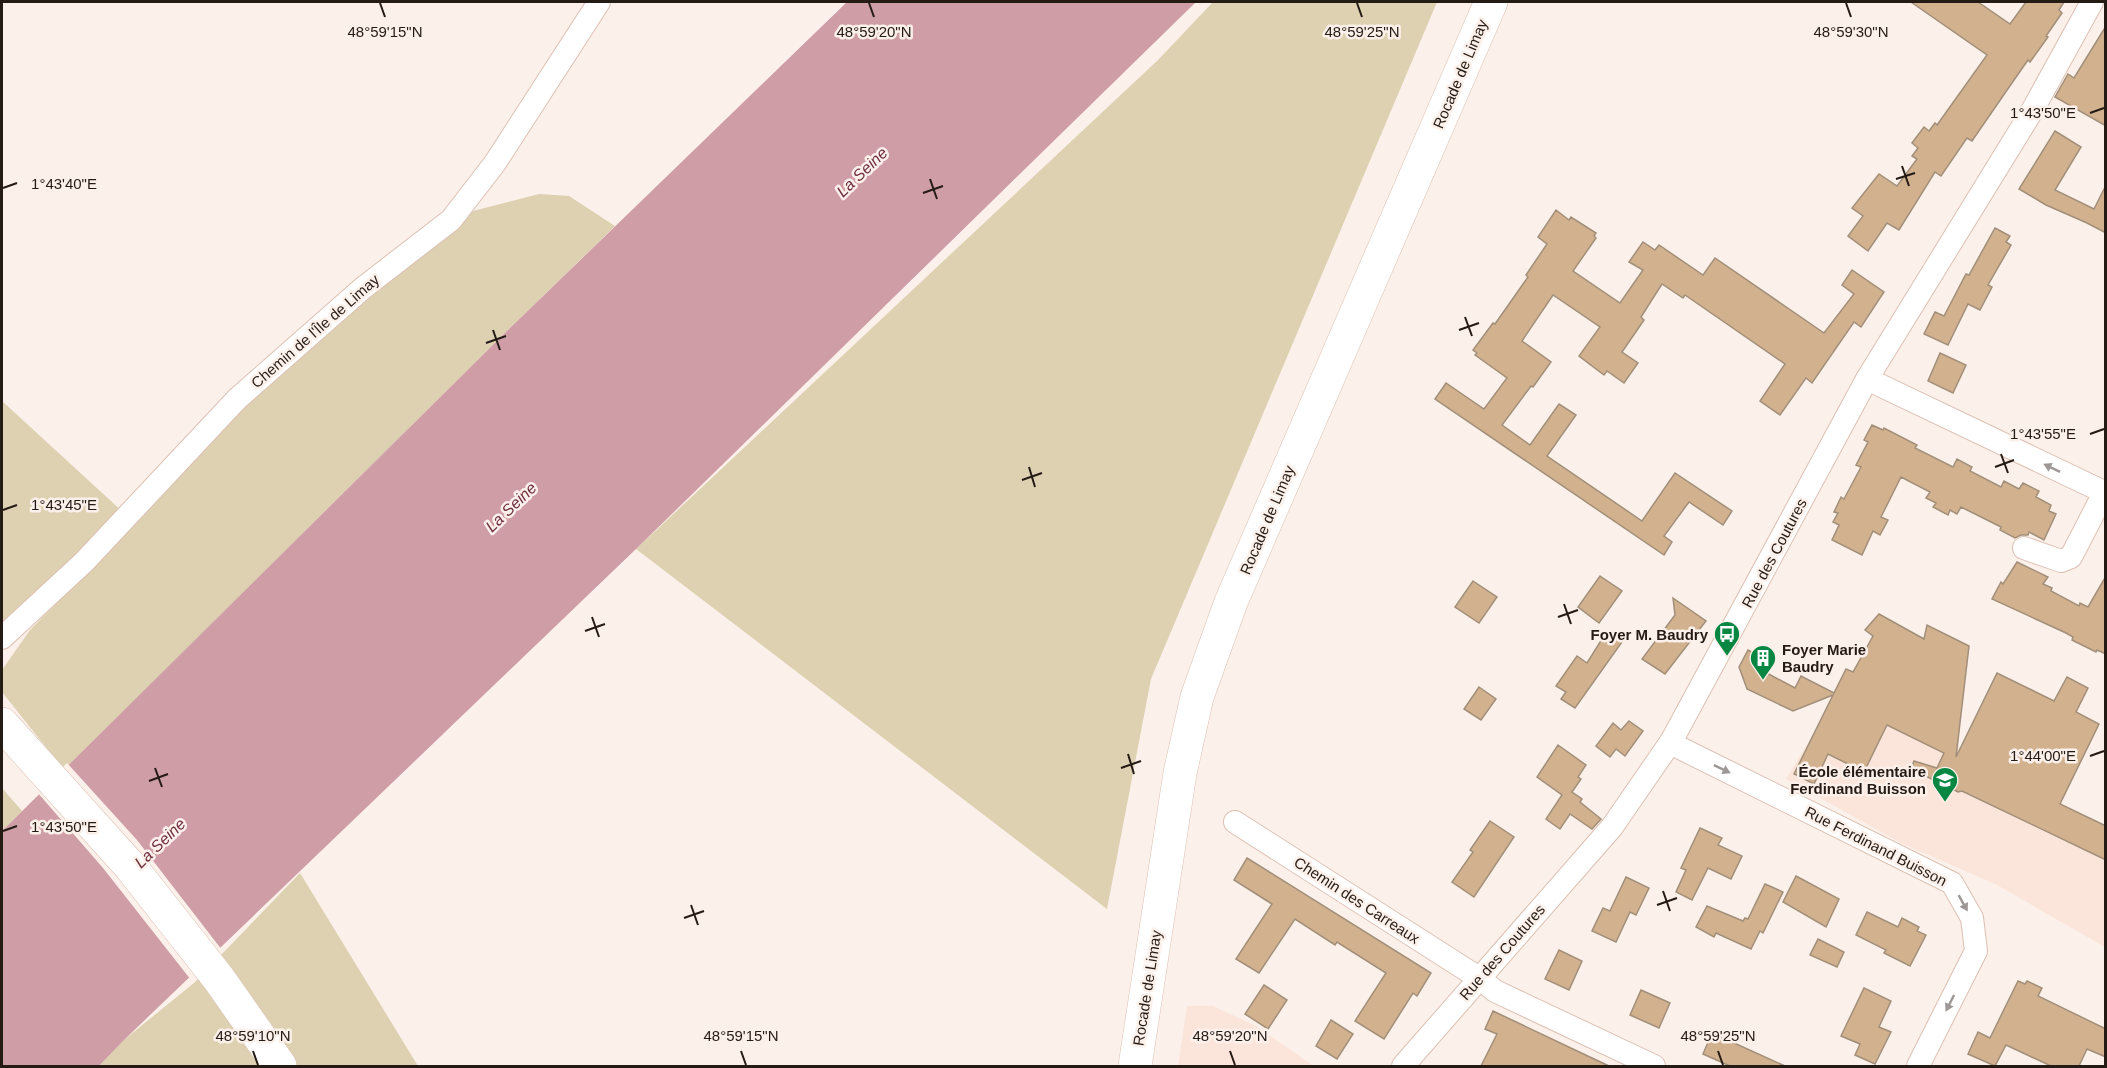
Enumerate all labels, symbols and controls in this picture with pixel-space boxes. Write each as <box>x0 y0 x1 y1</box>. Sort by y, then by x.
street label: Rocade de Limay <box>1429 16 1491 131</box>
text: 48°59'15"N <box>347 23 423 40</box>
text: 48°59'20"N <box>836 23 912 40</box>
text: 48°59'25"N <box>1324 23 1400 40</box>
text: 48°59'30"N <box>1813 23 1889 40</box>
text: 1°43'50"E <box>2010 104 2076 121</box>
water label: La Seine <box>833 144 891 200</box>
text: 1°43'40"E <box>31 175 97 192</box>
street label: Chemin de l'Île de Limay <box>248 271 383 391</box>
text: 1°43'55"E <box>2010 425 2076 442</box>
street label: Rocade de Limay <box>1236 462 1298 577</box>
one-way arrow <box>2043 463 2060 472</box>
water label: La Seine <box>482 479 540 535</box>
text: 1°43'45"E <box>31 496 97 513</box>
street label: Rue des Coutures <box>1738 496 1810 610</box>
bus stop icon: Foyer M. Baudry <box>1712 619 1742 657</box>
place label: Foyer M. Baudry <box>1590 626 1709 643</box>
place label: Foyer Marie Baudry <box>1782 641 1866 675</box>
building icon: Foyer Marie Baudry <box>1748 643 1778 681</box>
text: 1°44'00"E <box>2010 747 2076 764</box>
place label: École élémentaire Ferdinand Buisson <box>1790 763 1926 797</box>
one-way arrow <box>1714 764 1731 773</box>
school or university icon: École élémentaire Ferdinand Buisson <box>1930 765 1960 803</box>
street label: Rue Ferdinand Buisson <box>1802 803 1950 889</box>
water label: La Seine <box>131 815 189 871</box>
text: 1°43'50"E <box>31 818 97 835</box>
street label: Chemin des Carreaux <box>1291 853 1423 947</box>
one-way arrow <box>1958 894 1968 911</box>
street label: Rue des Coutures <box>1456 901 1548 1003</box>
street label: Rocade de Limay <box>1129 929 1165 1047</box>
one-way arrow <box>1945 995 1954 1012</box>
text: 48°59'10"N <box>215 1027 291 1044</box>
text: 48°59'15"N <box>703 1027 779 1044</box>
text: 48°59'20"N <box>1192 1027 1268 1044</box>
text: 48°59'25"N <box>1680 1027 1756 1044</box>

